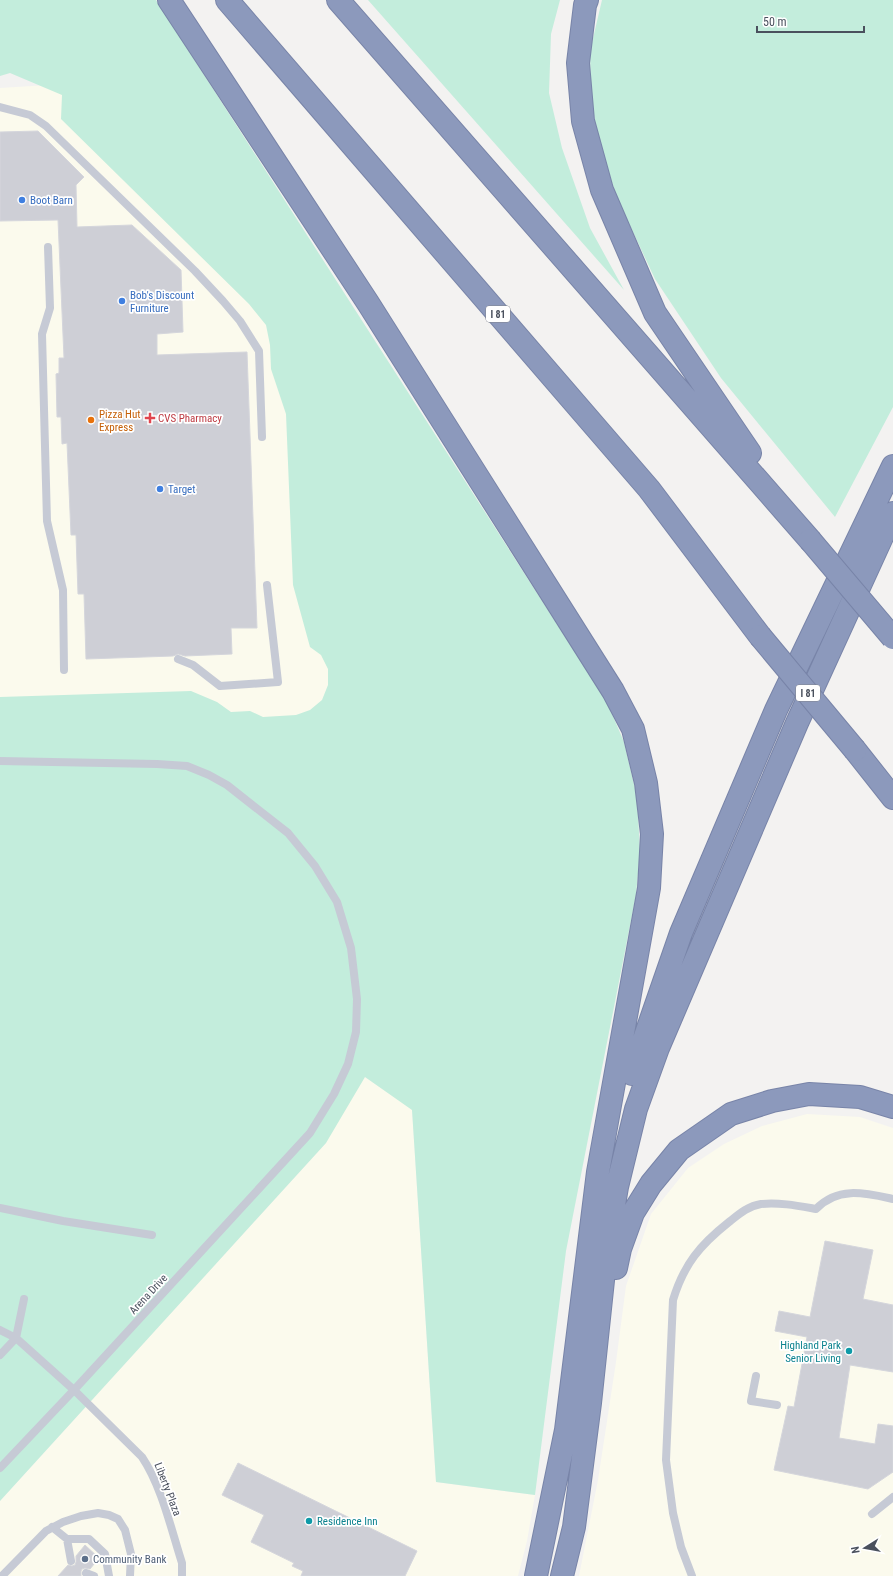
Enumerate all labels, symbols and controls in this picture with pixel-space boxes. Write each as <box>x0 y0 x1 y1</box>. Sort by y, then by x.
scale bar <box>757 8 864 34</box>
text: 50 m <box>763 15 787 29</box>
place label: Boot Barn <box>30 194 73 207</box>
marker: Boot Barn <box>17 195 27 205</box>
place label: Bob's Discount Furniture <box>130 289 194 315</box>
marker: Bob's Discount Furniture <box>117 296 127 306</box>
road number: I 81 <box>486 306 510 322</box>
place label: Pizza Hut Express <box>99 408 140 434</box>
place label: CVS Pharmacy <box>158 412 222 425</box>
marker: CVS Pharmacy <box>145 413 155 423</box>
marker: Pizza Hut Express <box>86 415 96 425</box>
place label: Target <box>168 483 195 496</box>
marker: Target <box>155 484 165 494</box>
road number: I 81 <box>796 685 820 701</box>
street label: Arena Drive <box>127 1272 170 1317</box>
place label: Highland Park Senior Living <box>780 1339 841 1365</box>
marker: Highland Park Senior Living <box>844 1346 854 1356</box>
street label: Liberty Plaza <box>151 1461 184 1518</box>
place label: Residence Inn <box>317 1515 378 1528</box>
marker: Residence Inn <box>304 1516 314 1526</box>
north arrow <box>845 1528 885 1568</box>
text: N <box>849 1545 863 1554</box>
place label: Community Bank <box>93 1553 166 1566</box>
marker: Community Bank <box>80 1554 90 1564</box>

